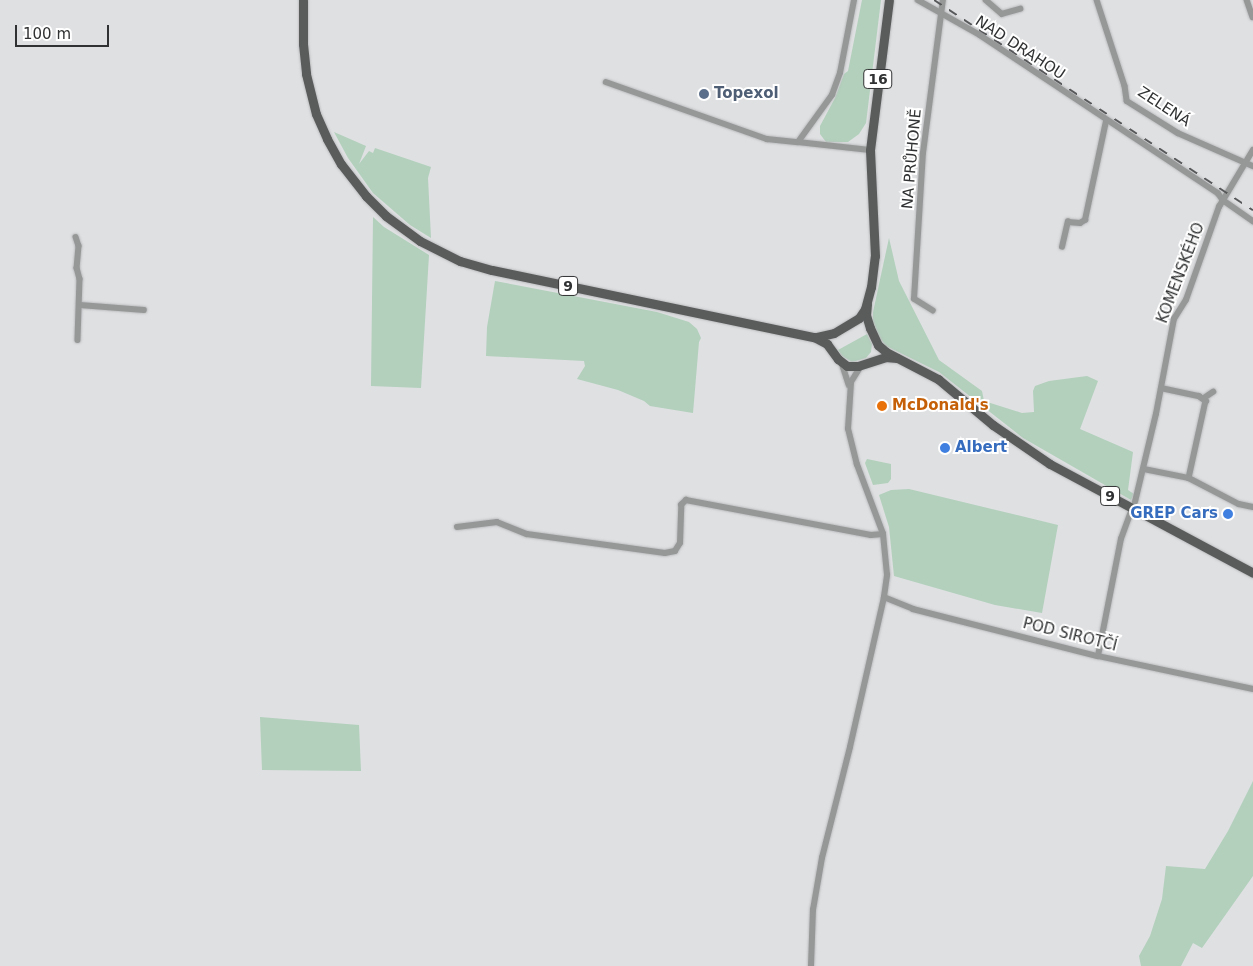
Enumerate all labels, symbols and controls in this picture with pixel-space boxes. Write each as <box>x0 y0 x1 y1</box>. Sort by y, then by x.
street label: NAD DRAHOU <box>972 12 1068 84</box>
scale bar <box>18 15 111 47</box>
text: 100 m <box>23 25 71 43</box>
road number: 16 <box>863 68 893 90</box>
street label: ZELENÁ <box>1134 83 1194 131</box>
place label: Topexol <box>714 85 779 103</box>
marker: Topexol <box>698 88 710 100</box>
street label: NA PRŮHONĚ <box>899 108 925 210</box>
street label: KOMENSKÉHO <box>1154 220 1208 326</box>
road number: 9 <box>558 274 578 298</box>
place label: McDonald's <box>892 397 989 415</box>
marker: McDonald's <box>876 400 888 412</box>
place label: Albert <box>955 439 1007 457</box>
marker: Albert <box>939 442 951 454</box>
road number: 9 <box>1100 484 1120 508</box>
place label: GREP Cars <box>1130 505 1218 523</box>
marker: GREP Cars <box>1222 508 1234 520</box>
street label: POD SIROTČÍ <box>1021 615 1119 655</box>

